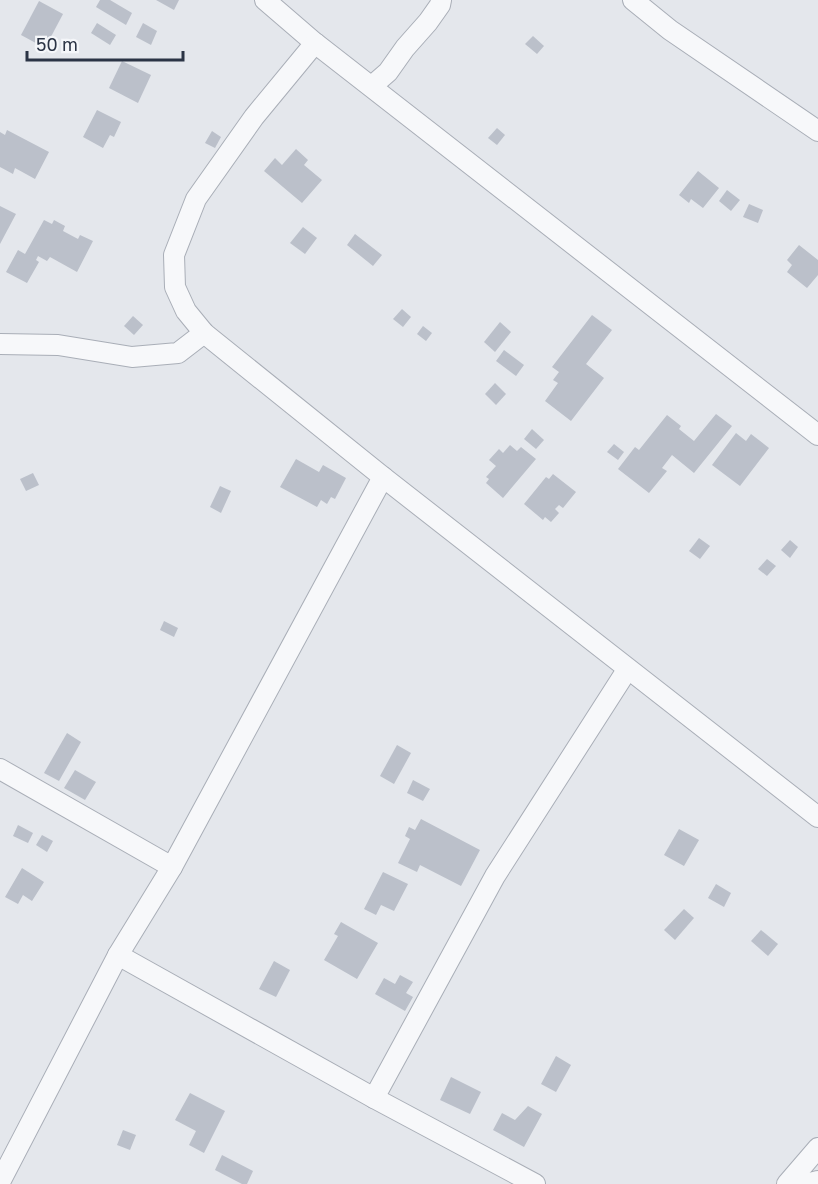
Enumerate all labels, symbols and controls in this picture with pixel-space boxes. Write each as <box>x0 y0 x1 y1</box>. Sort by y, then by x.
scale bar <box>27 24 183 62</box>
text: 50 m <box>36 33 78 55</box>

